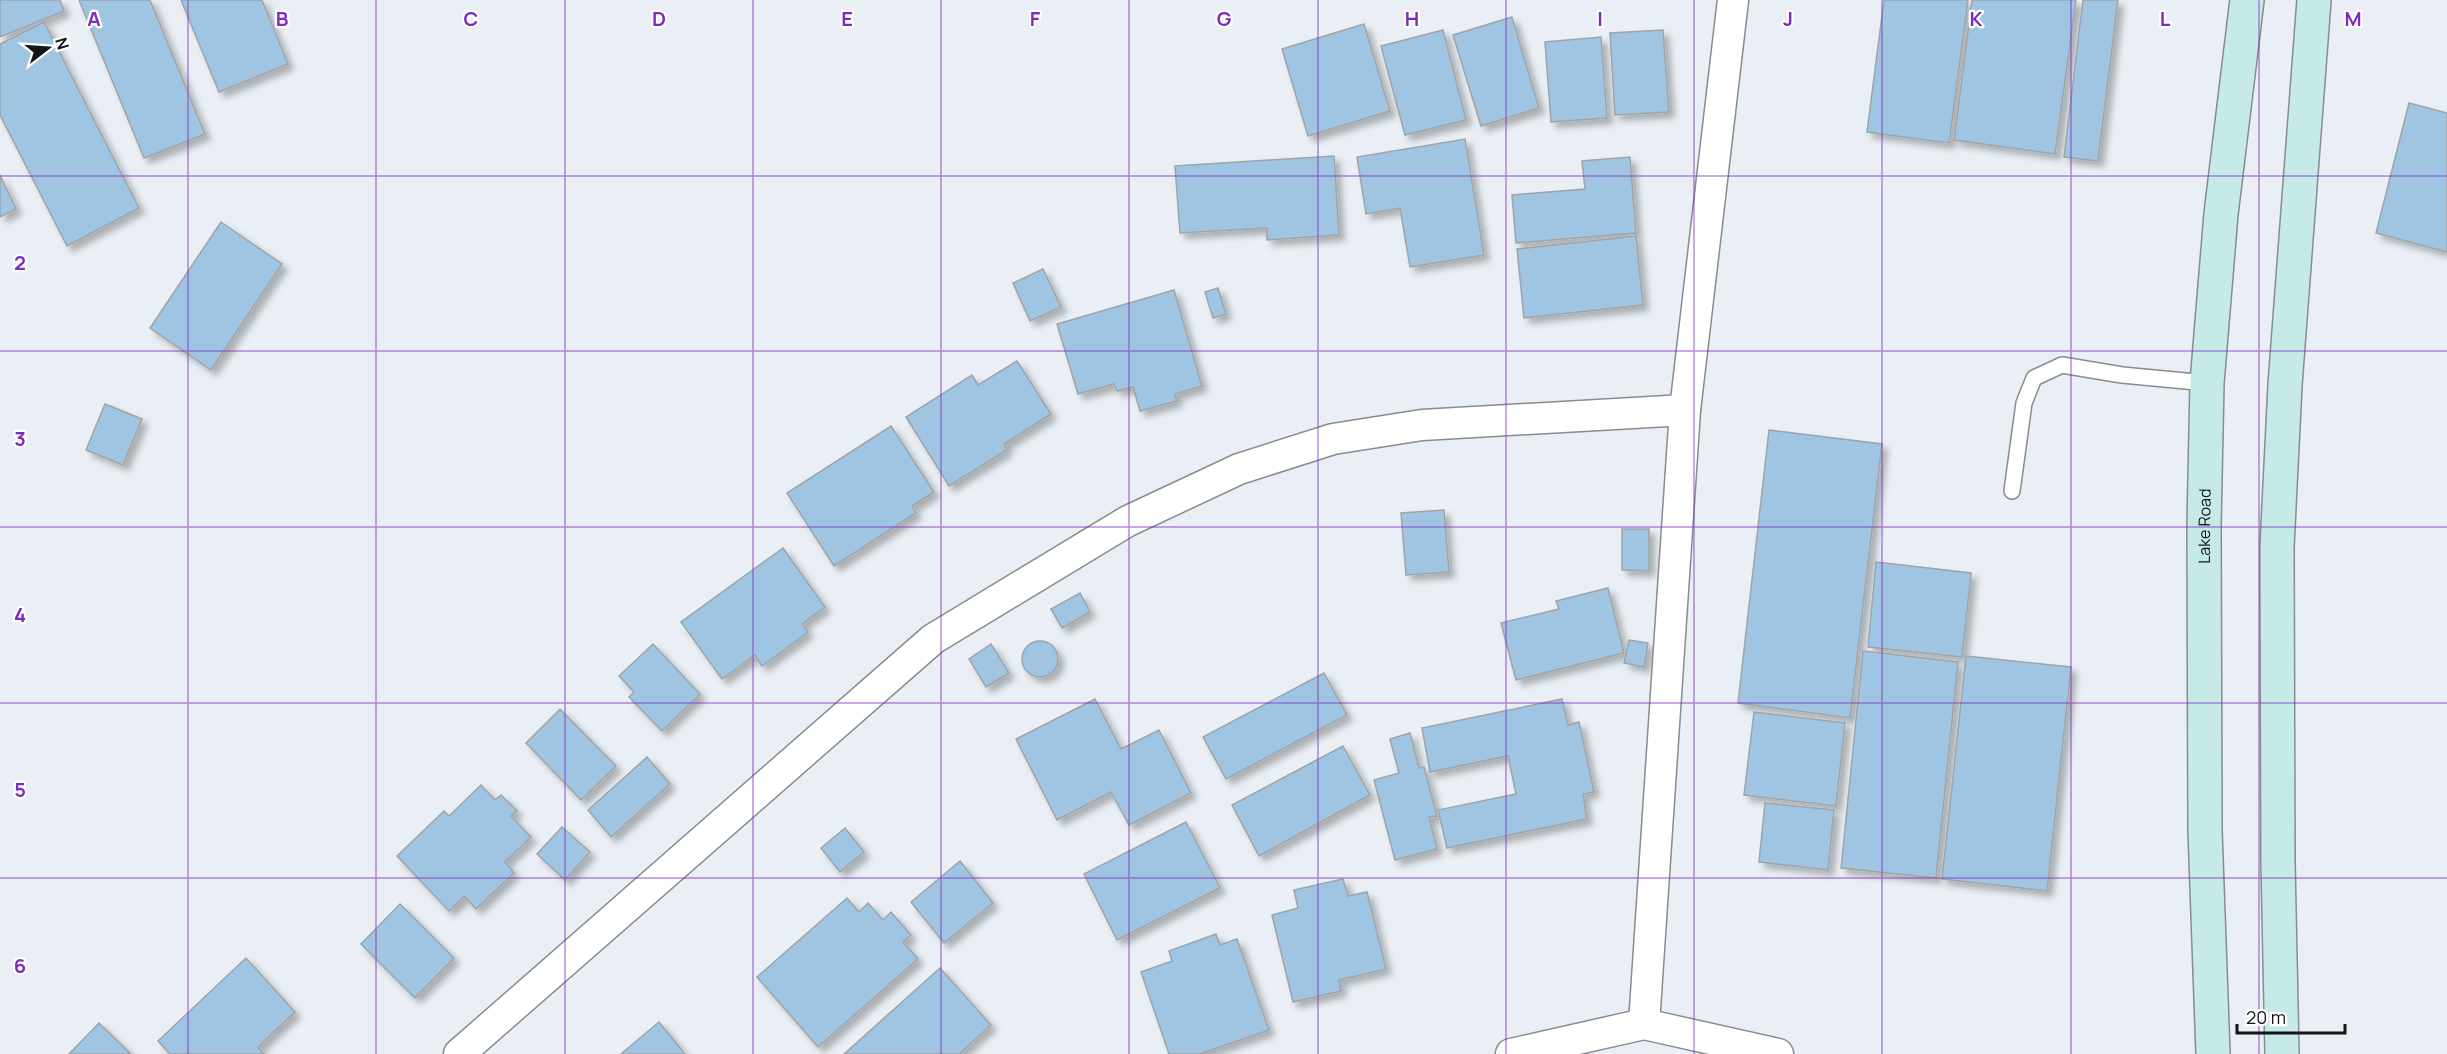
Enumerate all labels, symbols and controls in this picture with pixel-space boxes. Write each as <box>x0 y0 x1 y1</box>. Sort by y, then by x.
text: A <box>87 5 101 32</box>
text: B <box>276 5 289 32</box>
text: C <box>464 5 478 32</box>
text: D <box>652 5 666 32</box>
text: E <box>841 5 853 32</box>
text: F <box>1030 5 1041 32</box>
text: G <box>1217 5 1232 32</box>
text: H <box>1405 5 1419 32</box>
text: I <box>1597 5 1603 32</box>
text: J <box>1783 5 1793 32</box>
text: K <box>1970 5 1983 32</box>
text: L <box>2160 5 2171 32</box>
text: M <box>2344 5 2362 32</box>
north arrow <box>18 18 78 78</box>
text: N <box>50 35 75 52</box>
text: 2 <box>14 249 26 276</box>
text: 3 <box>14 425 26 452</box>
street label: Lake Road <box>2193 488 2216 564</box>
text: 4 <box>14 601 26 628</box>
text: 5 <box>14 776 26 803</box>
text: 6 <box>14 952 26 979</box>
scale bar <box>2237 997 2345 1035</box>
text: 20 m <box>2246 1005 2286 1029</box>

